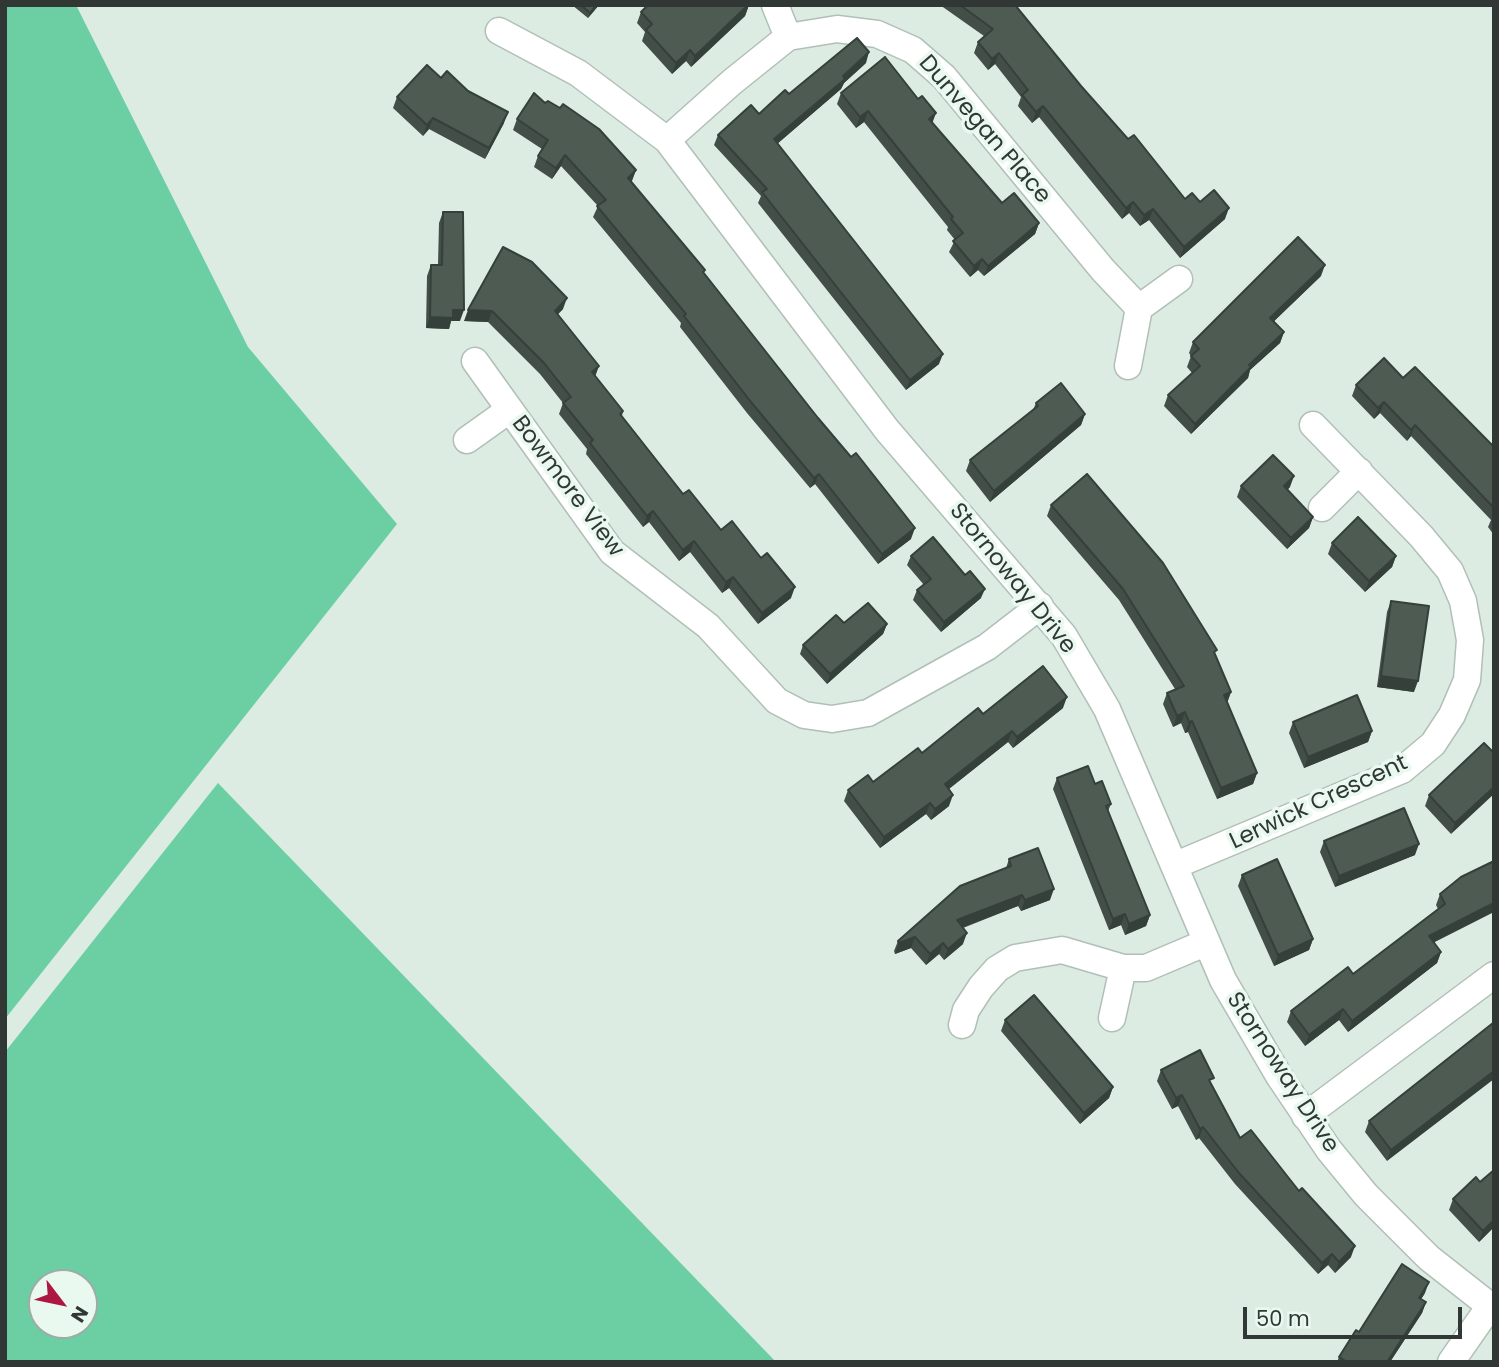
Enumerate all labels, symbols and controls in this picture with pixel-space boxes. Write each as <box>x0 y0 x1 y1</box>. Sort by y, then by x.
street label: Dunvegan Place <box>912 50 1056 210</box>
street label: Bowmore View <box>505 411 629 563</box>
street label: Stornoway Drive <box>943 498 1081 660</box>
street label: Lerwick Crescent <box>1226 750 1412 856</box>
street label: Stornoway Drive <box>1220 988 1344 1158</box>
north arrow <box>28 1269 98 1339</box>
scale bar <box>1247 1294 1466 1338</box>
text: N <box>64 1301 95 1328</box>
text: 50 m <box>1256 1304 1310 1333</box>

